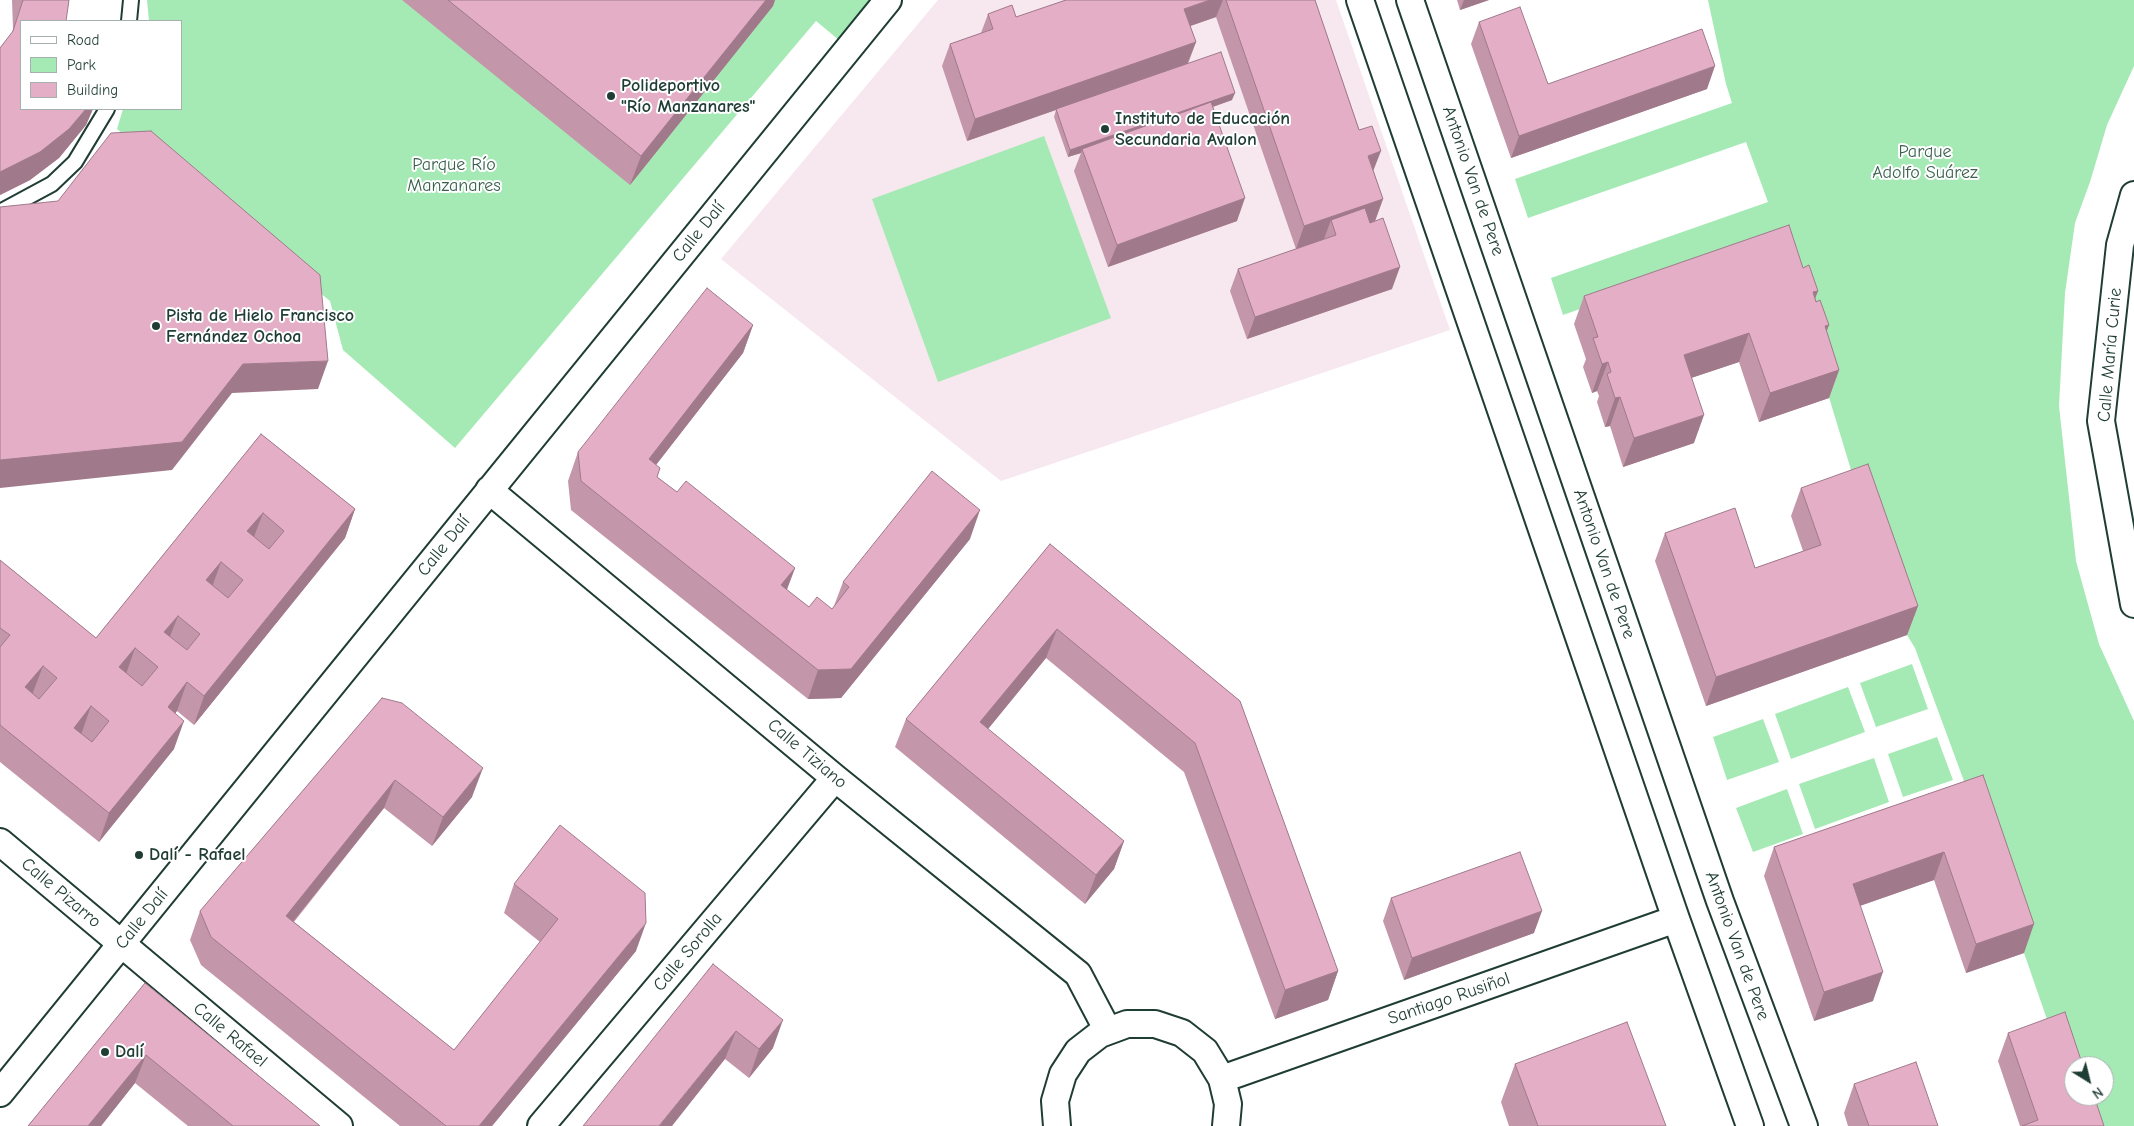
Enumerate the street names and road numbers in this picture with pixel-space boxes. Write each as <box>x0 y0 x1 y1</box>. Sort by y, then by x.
street label: Antonio Van de Pere <box>1437 103 1509 259</box>
street label: Calle Dalí <box>668 197 730 267</box>
street label: Calle María Curie <box>2093 287 2127 423</box>
street label: Antonio Van de Pere <box>1568 486 1640 642</box>
street label: Calle Dalí <box>413 511 475 581</box>
street label: Calle Tiziano <box>763 714 851 794</box>
street label: Calle Pizarro <box>17 853 105 933</box>
street label: Antonio Van de Pere <box>1700 869 1774 1023</box>
street label: Calle Dalí <box>111 884 173 954</box>
street label: Calle Sorolla <box>649 908 727 996</box>
street label: Santiago Rusiñol <box>1385 968 1513 1030</box>
street label: Calle Rafael <box>189 998 271 1072</box>

